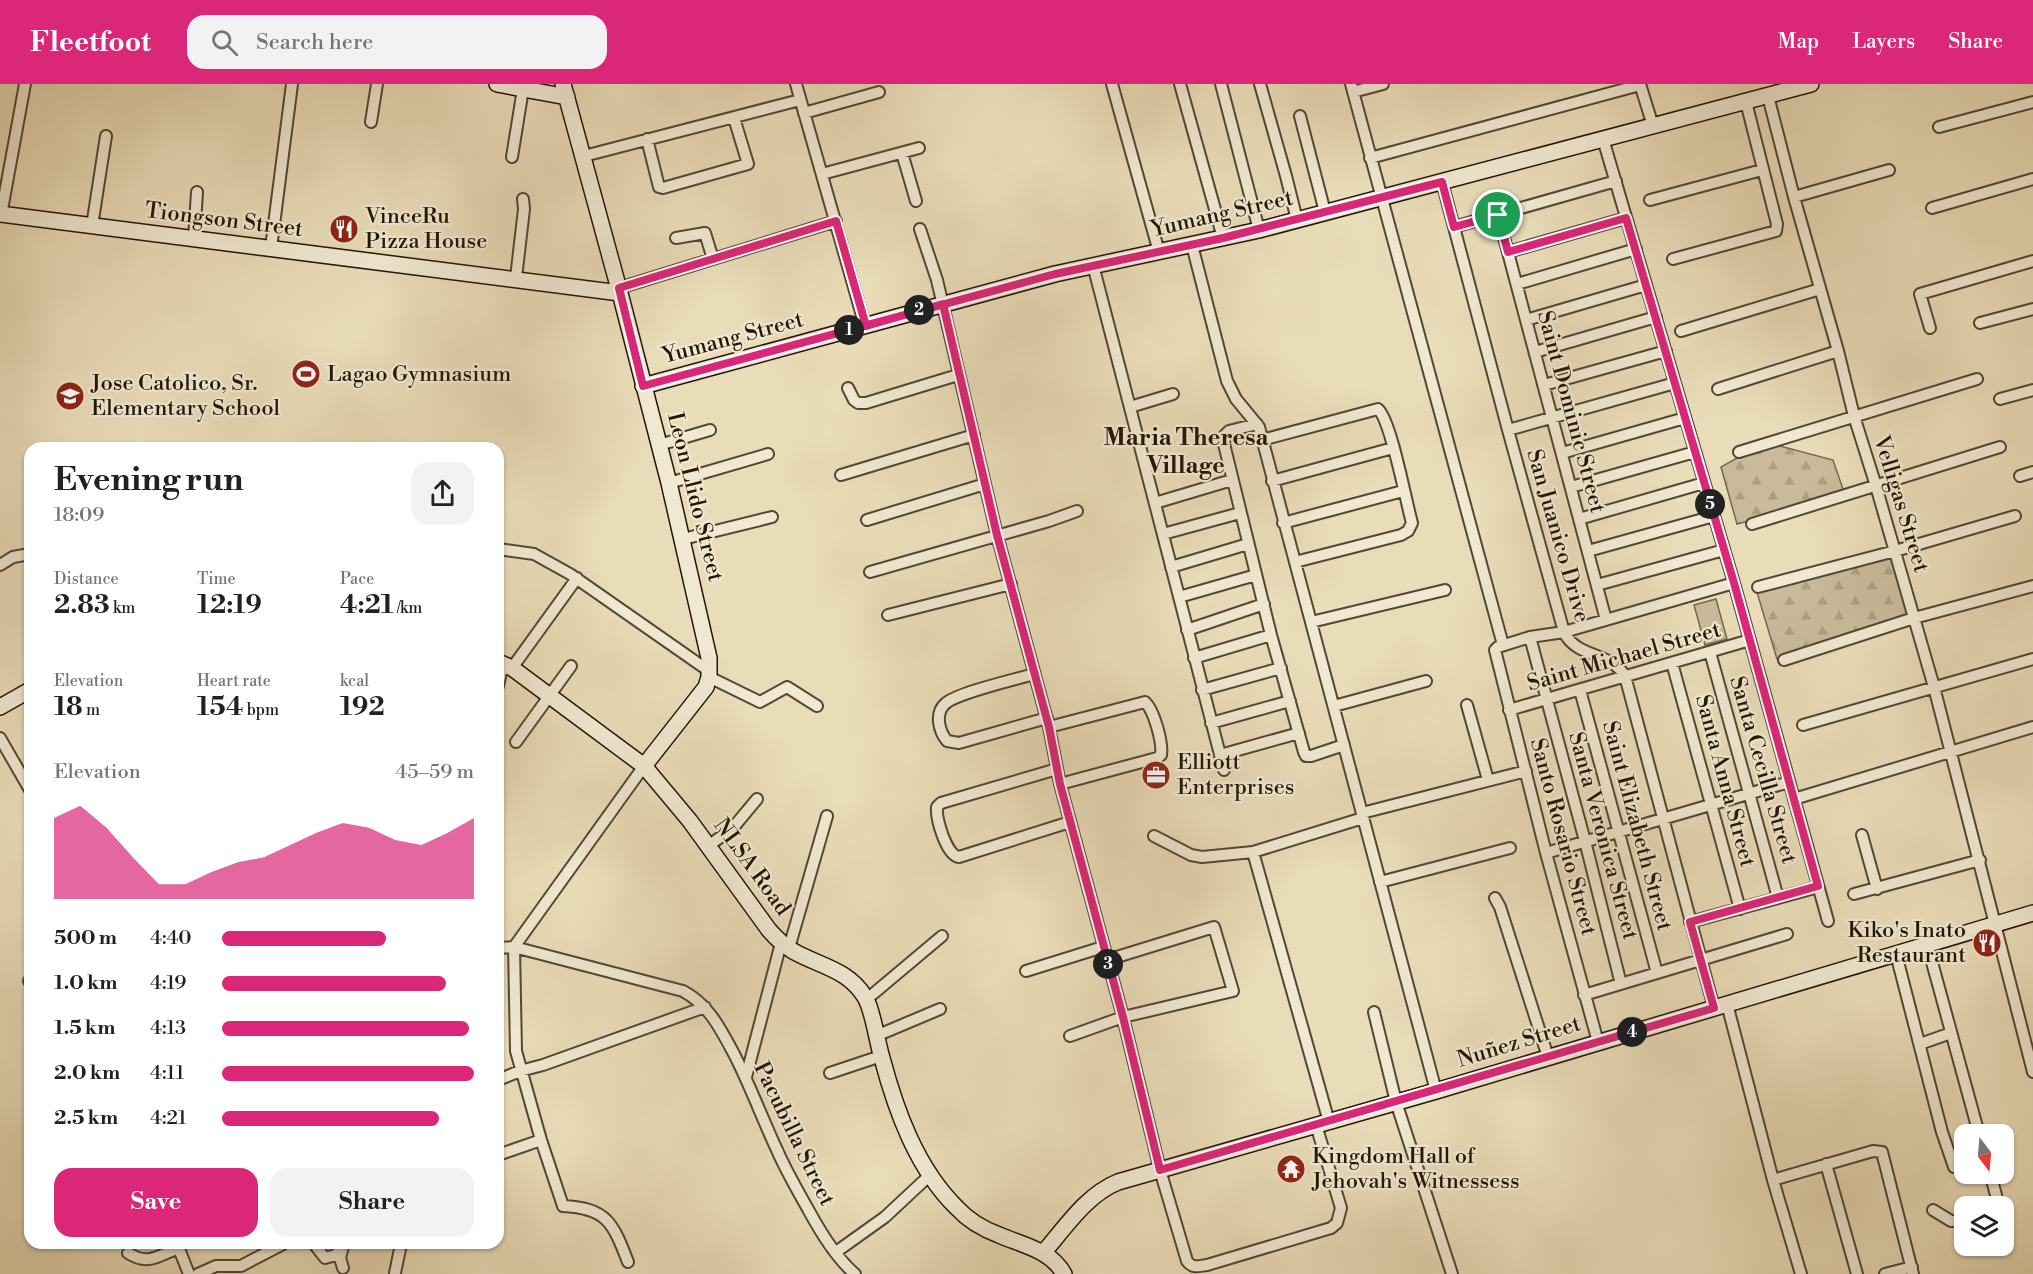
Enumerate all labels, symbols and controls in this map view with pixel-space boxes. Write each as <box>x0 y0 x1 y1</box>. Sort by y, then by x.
search box <box>187 15 607 69</box>
text: Fleetfoot <box>30 25 151 60</box>
icon: search <box>208 26 241 59</box>
text: Search here <box>256 29 373 56</box>
text: Map <box>1778 29 1819 55</box>
text: Layers <box>1852 29 1915 55</box>
text: Share <box>1948 29 2003 55</box>
street label: Yumang Street <box>1147 185 1296 244</box>
pin <box>1472 189 1523 240</box>
street label: Tiongson Street <box>144 197 305 243</box>
icon: arrive <box>1481 198 1514 231</box>
place label: VinceRu Pizza House <box>364 203 487 255</box>
restaurant icon: VinceRu Pizza House <box>328 213 360 245</box>
pin: 2 <box>904 295 934 325</box>
text: 2 <box>914 300 924 320</box>
street label: Yumang Street <box>659 306 807 370</box>
street label: Saint Dominic Street <box>1531 308 1611 516</box>
pin: 1 <box>834 315 864 345</box>
text: 1 <box>845 320 853 340</box>
sports icon: Lagao Gymnasium <box>290 358 322 390</box>
place label: Lagao Gymnasium <box>327 361 511 388</box>
place label: Jose Catolico, Sr. Elementary School <box>90 370 281 422</box>
school or university icon: Jose Catolico, Sr. Elementary School <box>54 380 86 412</box>
street label: Leon Llido Street <box>661 410 729 584</box>
district label: Maria Theresa Village <box>1103 423 1270 481</box>
street label: Velligas Street <box>1867 431 1935 576</box>
street label: San Juanico Drive <box>1520 446 1596 626</box>
text: Evening run <box>54 460 243 501</box>
button: share <box>411 462 474 525</box>
pin: 5 <box>1695 489 1725 519</box>
text: 5 <box>1705 494 1715 514</box>
text: 18:09 <box>54 503 104 528</box>
text: Distance <box>54 569 119 589</box>
text: Time <box>197 569 236 589</box>
text: Pace <box>340 569 374 589</box>
text: 2.83 <box>54 589 110 621</box>
text: 12:19 <box>197 589 262 621</box>
text: 4:21 <box>340 589 394 621</box>
text: km <box>110 598 135 618</box>
text: /km <box>394 598 422 618</box>
street label: Saint Michael Street <box>1524 616 1724 698</box>
text: Elevation <box>54 671 123 691</box>
text: Heart rate <box>197 671 271 691</box>
text: kcal <box>340 671 369 691</box>
street label: Santa Cecilla Street <box>1723 673 1803 867</box>
text: 18 <box>54 691 83 723</box>
text: 154 <box>197 691 243 723</box>
text: 192 <box>340 691 385 723</box>
street label: Santa Anna Street <box>1689 692 1761 870</box>
text: m <box>83 700 100 720</box>
text: bpm <box>243 700 279 720</box>
street label: Saint Elizabeth Street <box>1596 718 1678 934</box>
street label: Santa Veronica Street <box>1562 729 1644 943</box>
street label: Santo Rosario Street <box>1524 735 1602 939</box>
place label: Elliott Enterprises <box>1177 749 1294 801</box>
office icon: Elliott Enterprises <box>1140 759 1172 791</box>
text: Elevation <box>54 760 141 785</box>
text: 45–59 m <box>396 760 474 785</box>
street label: NLSA Road <box>708 813 797 921</box>
place label: Kiko's Inato Restaurant <box>1848 917 1966 969</box>
text: 500 m <box>54 926 117 951</box>
text: 4:40 <box>150 926 192 951</box>
restaurant icon: Kiko's Inato Restaurant <box>1971 927 2003 959</box>
pin: 3 <box>1093 949 1123 979</box>
text: 3 <box>1103 954 1113 974</box>
text: 1.0 km <box>54 971 118 996</box>
text: 4:19 <box>150 971 186 996</box>
street label: Nuñez Street <box>1454 1010 1584 1074</box>
text: 1.5 km <box>54 1016 115 1041</box>
text: 4:13 <box>150 1016 186 1041</box>
pin: 4 <box>1617 1017 1647 1047</box>
text: 4 <box>1627 1022 1637 1042</box>
street label: Pacubilla Street <box>747 1058 841 1211</box>
text: 2.0 km <box>54 1061 120 1086</box>
text: 4:11 <box>150 1061 184 1086</box>
text: 2.5 km <box>54 1106 118 1131</box>
text: 4:21 <box>150 1106 187 1131</box>
north arrow <box>1954 1124 2014 1184</box>
map controls <box>1954 1124 2014 1256</box>
place label: Kingdom Hall of Jehovah's Witnessess <box>1311 1143 1520 1195</box>
temple icon: Kingdom Hall of Jehovah's Witnessess <box>1275 1153 1307 1185</box>
button: Save <box>54 1168 258 1237</box>
button: Share <box>270 1168 474 1237</box>
button: layers <box>1954 1196 2014 1256</box>

